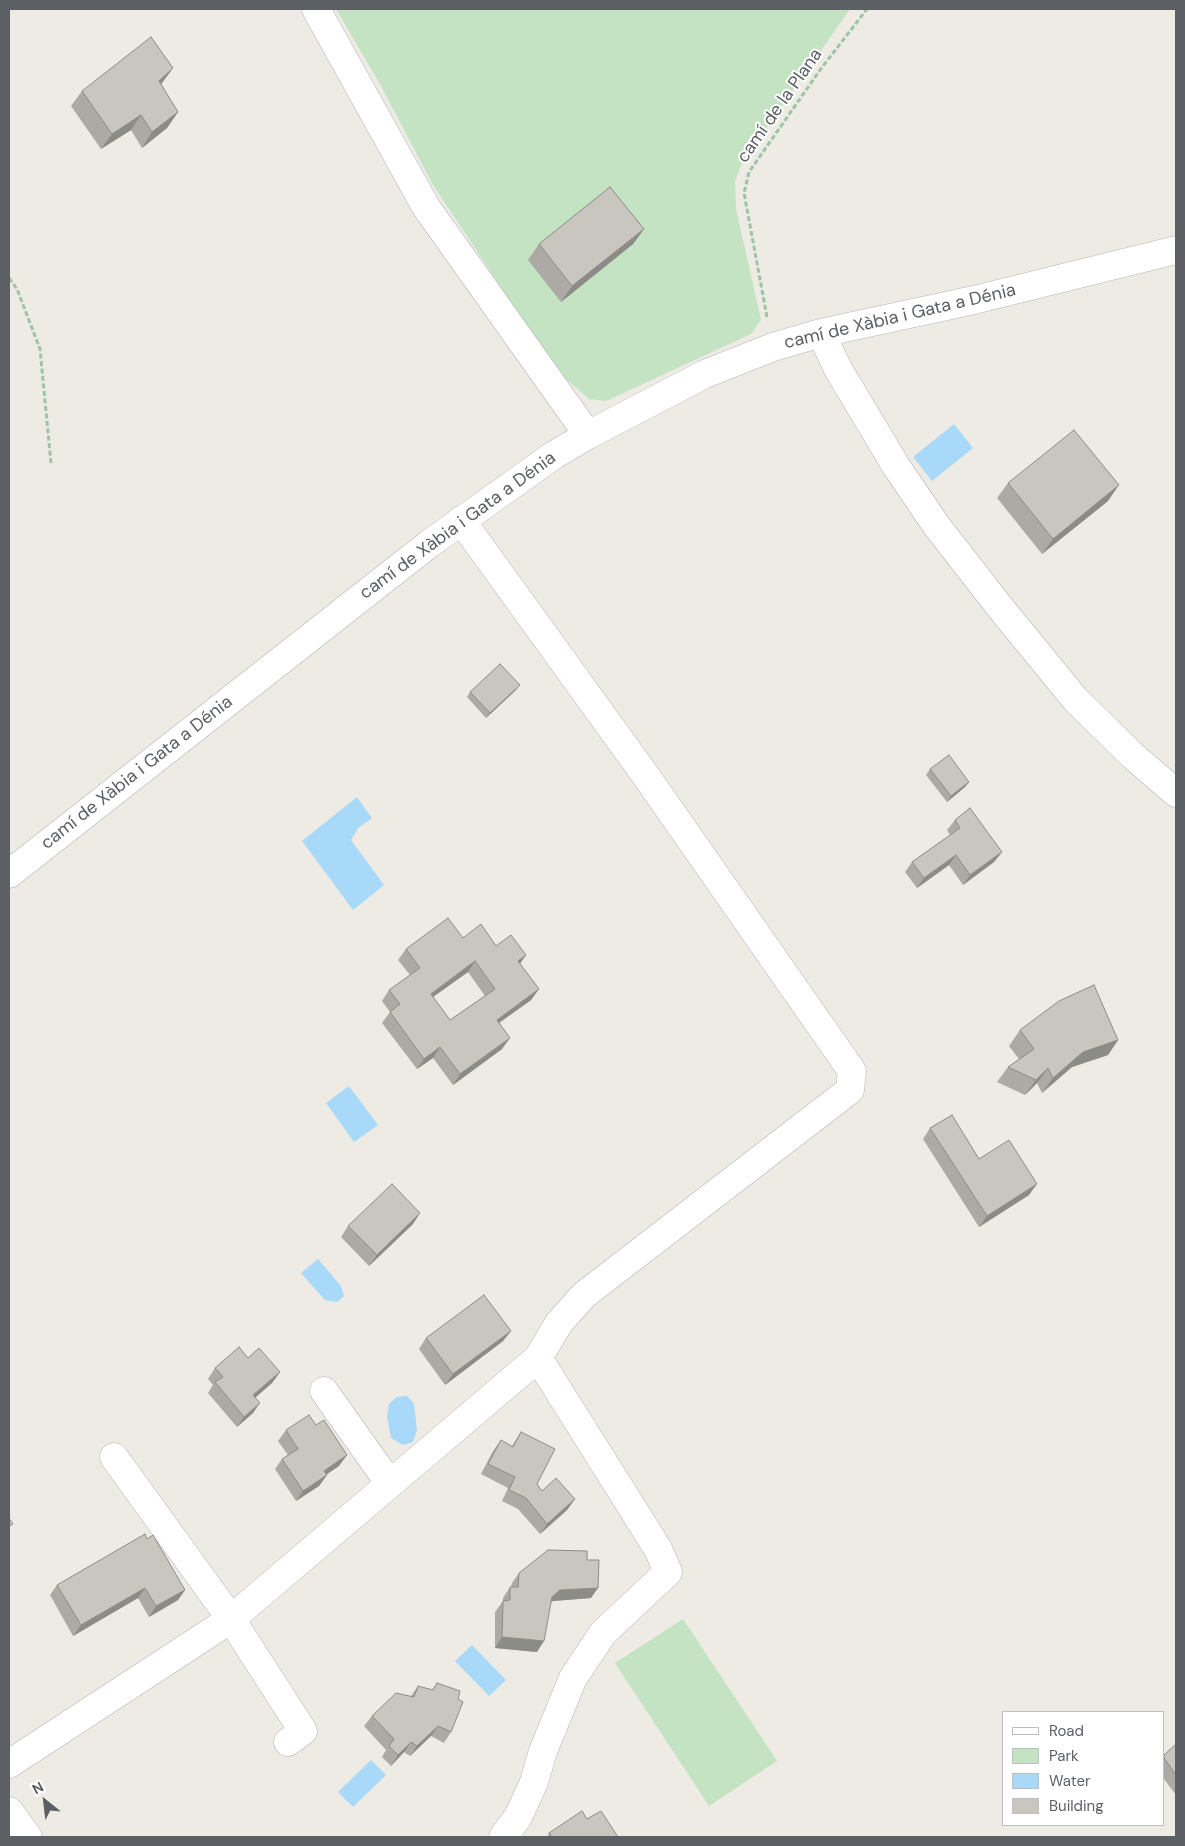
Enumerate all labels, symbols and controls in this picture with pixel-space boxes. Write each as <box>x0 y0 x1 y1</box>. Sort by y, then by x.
street label: camí de la Plana <box>733 45 827 167</box>
street label: camí de Xàbia i Gata a Dénia <box>782 280 1018 354</box>
street label: camí de Xàbia i Gata a Dénia <box>356 448 560 604</box>
street label: camí de Xàbia i Gata a Dénia <box>37 691 237 855</box>
legend <box>1002 1711 1165 1826</box>
text: Road <box>1049 1721 1084 1741</box>
text: Park <box>1049 1746 1079 1766</box>
text: Water <box>1049 1771 1090 1791</box>
north arrow <box>20 1776 70 1826</box>
text: N <box>29 1778 47 1798</box>
text: Building <box>1049 1796 1104 1816</box>

